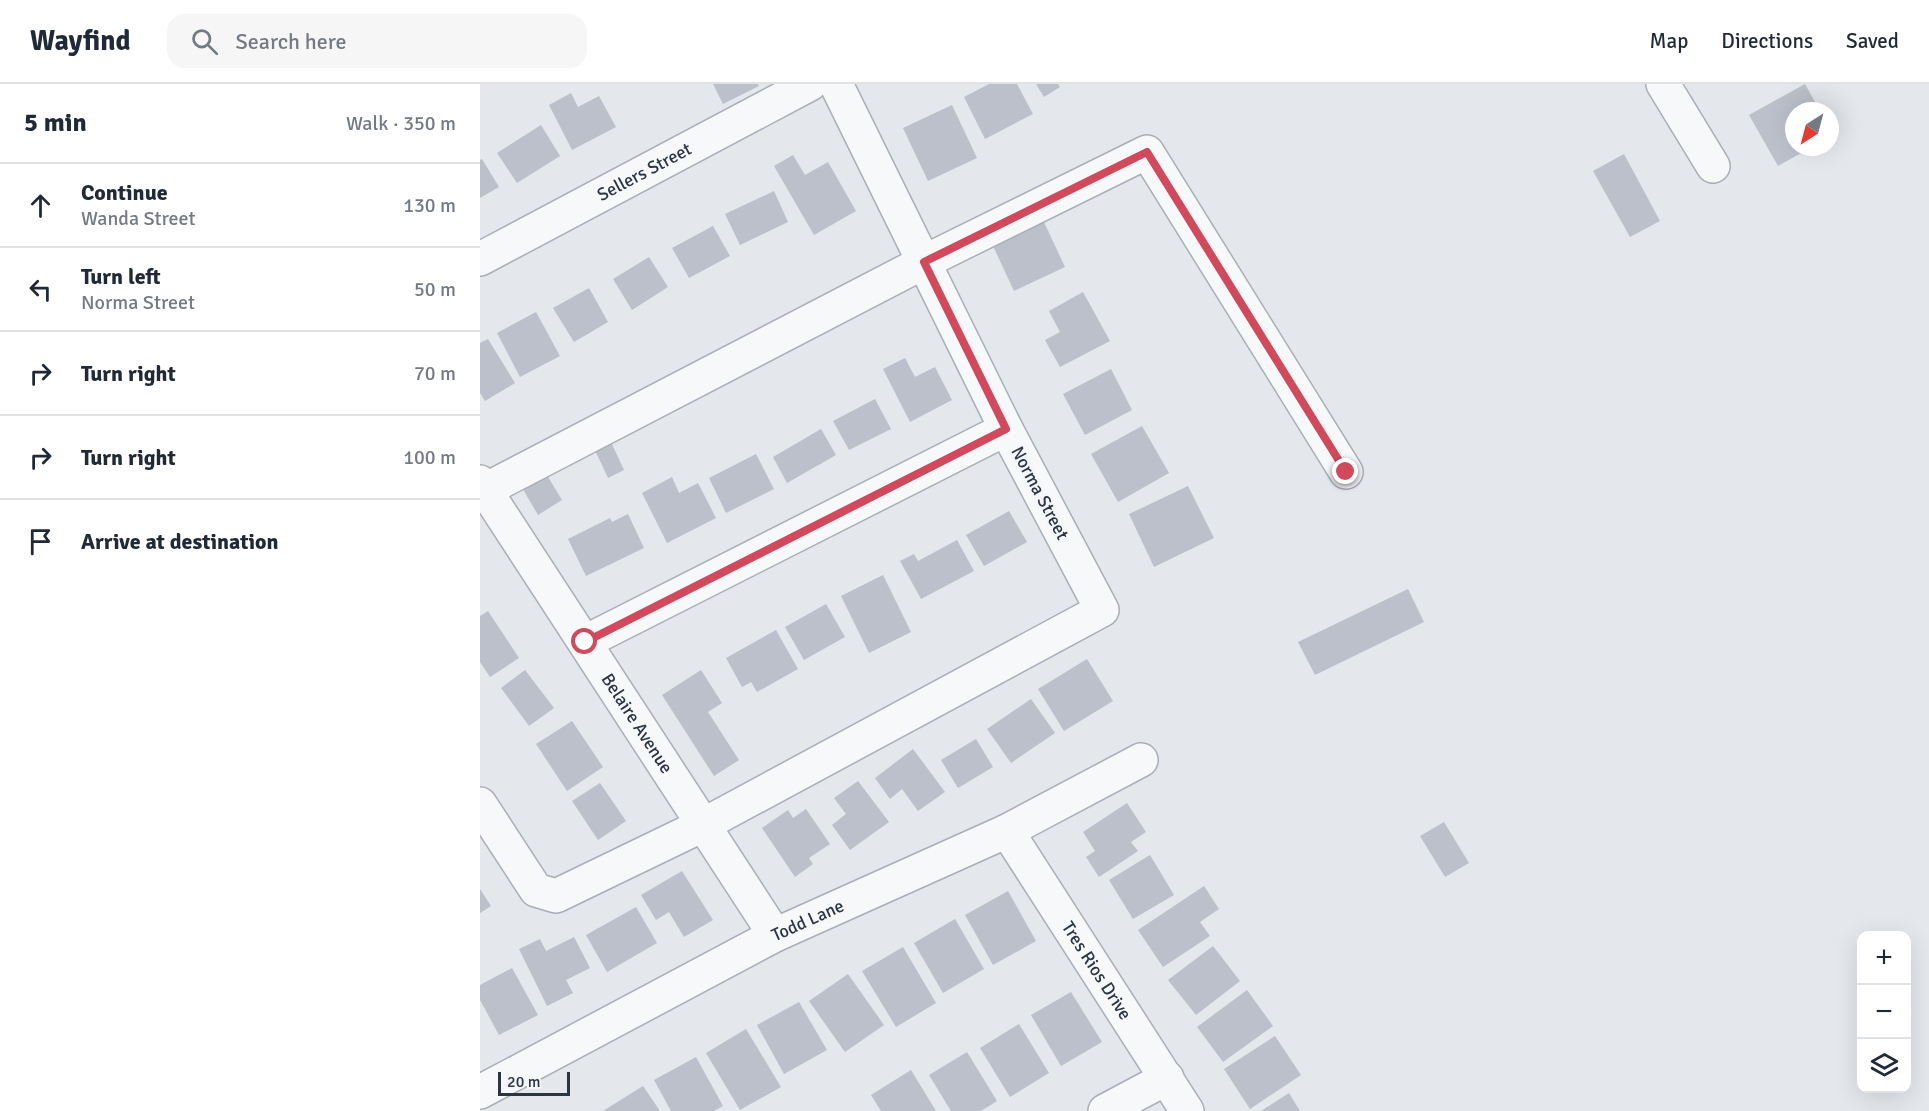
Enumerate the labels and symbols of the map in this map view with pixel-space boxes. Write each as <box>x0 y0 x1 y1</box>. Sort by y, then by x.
north arrow <box>1785 102 1839 156</box>
street label: Sellers Street <box>593 138 695 206</box>
street label: Norma Street <box>1006 443 1074 543</box>
route end <box>1332 458 1358 484</box>
route start <box>571 628 597 654</box>
street label: Belaire Avenue <box>597 669 678 777</box>
street label: Todd Lane <box>768 895 847 946</box>
street label: Tres Rios Drive <box>1057 917 1136 1024</box>
scale bar <box>498 1069 570 1096</box>

